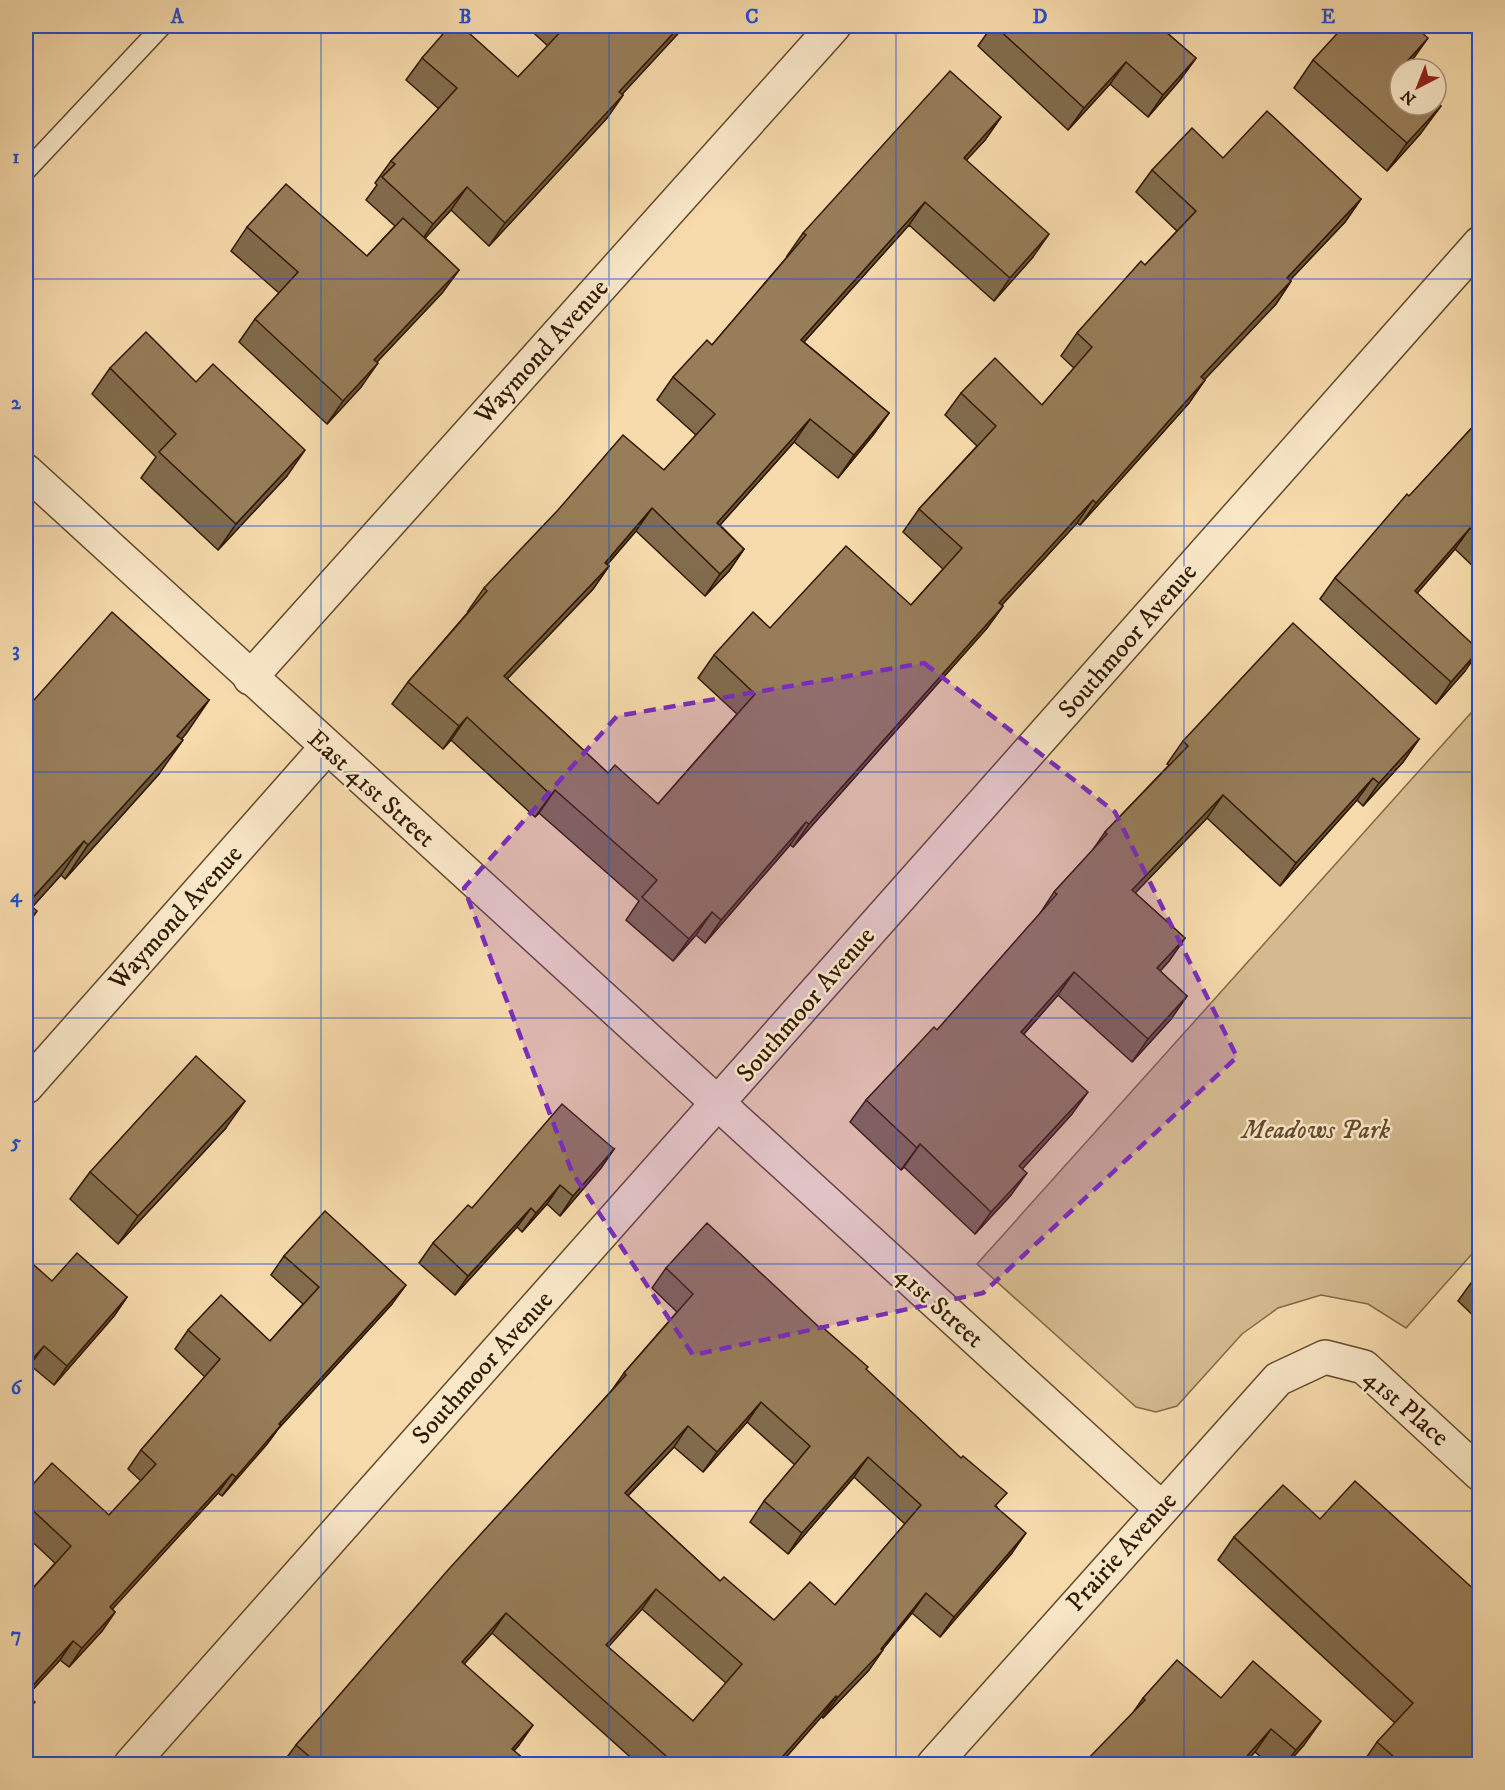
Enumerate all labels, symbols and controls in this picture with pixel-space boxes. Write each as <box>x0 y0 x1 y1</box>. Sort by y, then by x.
text: A <box>170 5 185 30</box>
text: B <box>459 5 471 30</box>
text: C <box>745 5 759 30</box>
text: D <box>1033 5 1048 30</box>
text: E <box>1321 5 1335 30</box>
north arrow <box>1388 57 1448 117</box>
text: N <box>1397 86 1420 109</box>
text: 1 <box>12 145 20 170</box>
street label: Waymond Avenue <box>467 272 616 432</box>
text: 2 <box>11 391 22 416</box>
street label: Southmoor Avenue <box>1051 556 1205 726</box>
text: 3 <box>12 638 20 663</box>
street label: East 41st Street <box>300 723 442 855</box>
street label: Waymond Avenue <box>101 838 250 998</box>
text: 4 <box>10 884 23 909</box>
street label: Southmoor Avenue <box>729 920 883 1090</box>
park label: Meadows Park <box>1240 1114 1390 1147</box>
text: 5 <box>10 1130 21 1155</box>
street label: 41st Street <box>888 1258 990 1356</box>
street label: Southmoor Avenue <box>405 1284 561 1452</box>
street label: 41st Place <box>1356 1362 1456 1454</box>
text: 6 <box>11 1376 23 1401</box>
street label: Prairie Avenue <box>1059 1485 1185 1619</box>
text: 7 <box>11 1623 21 1648</box>

